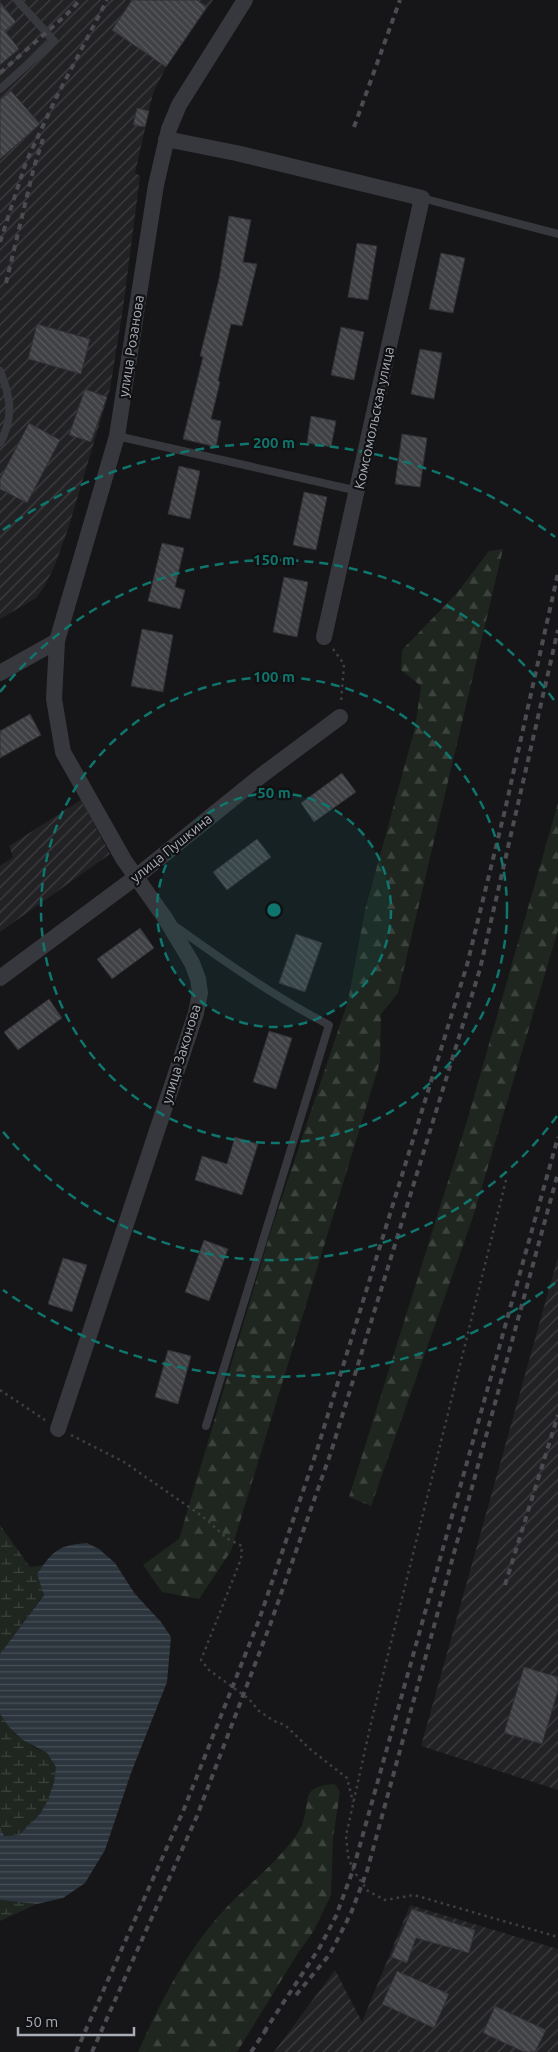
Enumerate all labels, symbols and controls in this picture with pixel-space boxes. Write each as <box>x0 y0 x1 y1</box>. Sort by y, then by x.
street label: улица Розанова <box>115 294 147 398</box>
street label: Комсомольская улица <box>351 345 397 491</box>
text: 200 m <box>253 434 295 451</box>
text: 150 m <box>253 551 295 568</box>
text: 100 m <box>253 668 295 685</box>
text: 50 m <box>257 784 291 801</box>
street label: улица Пушкина <box>127 810 215 886</box>
centre of rings <box>265 901 283 919</box>
street label: улица Законова <box>158 1002 204 1106</box>
scale bar <box>18 2004 134 2036</box>
text: 50 m <box>25 2013 58 2030</box>

